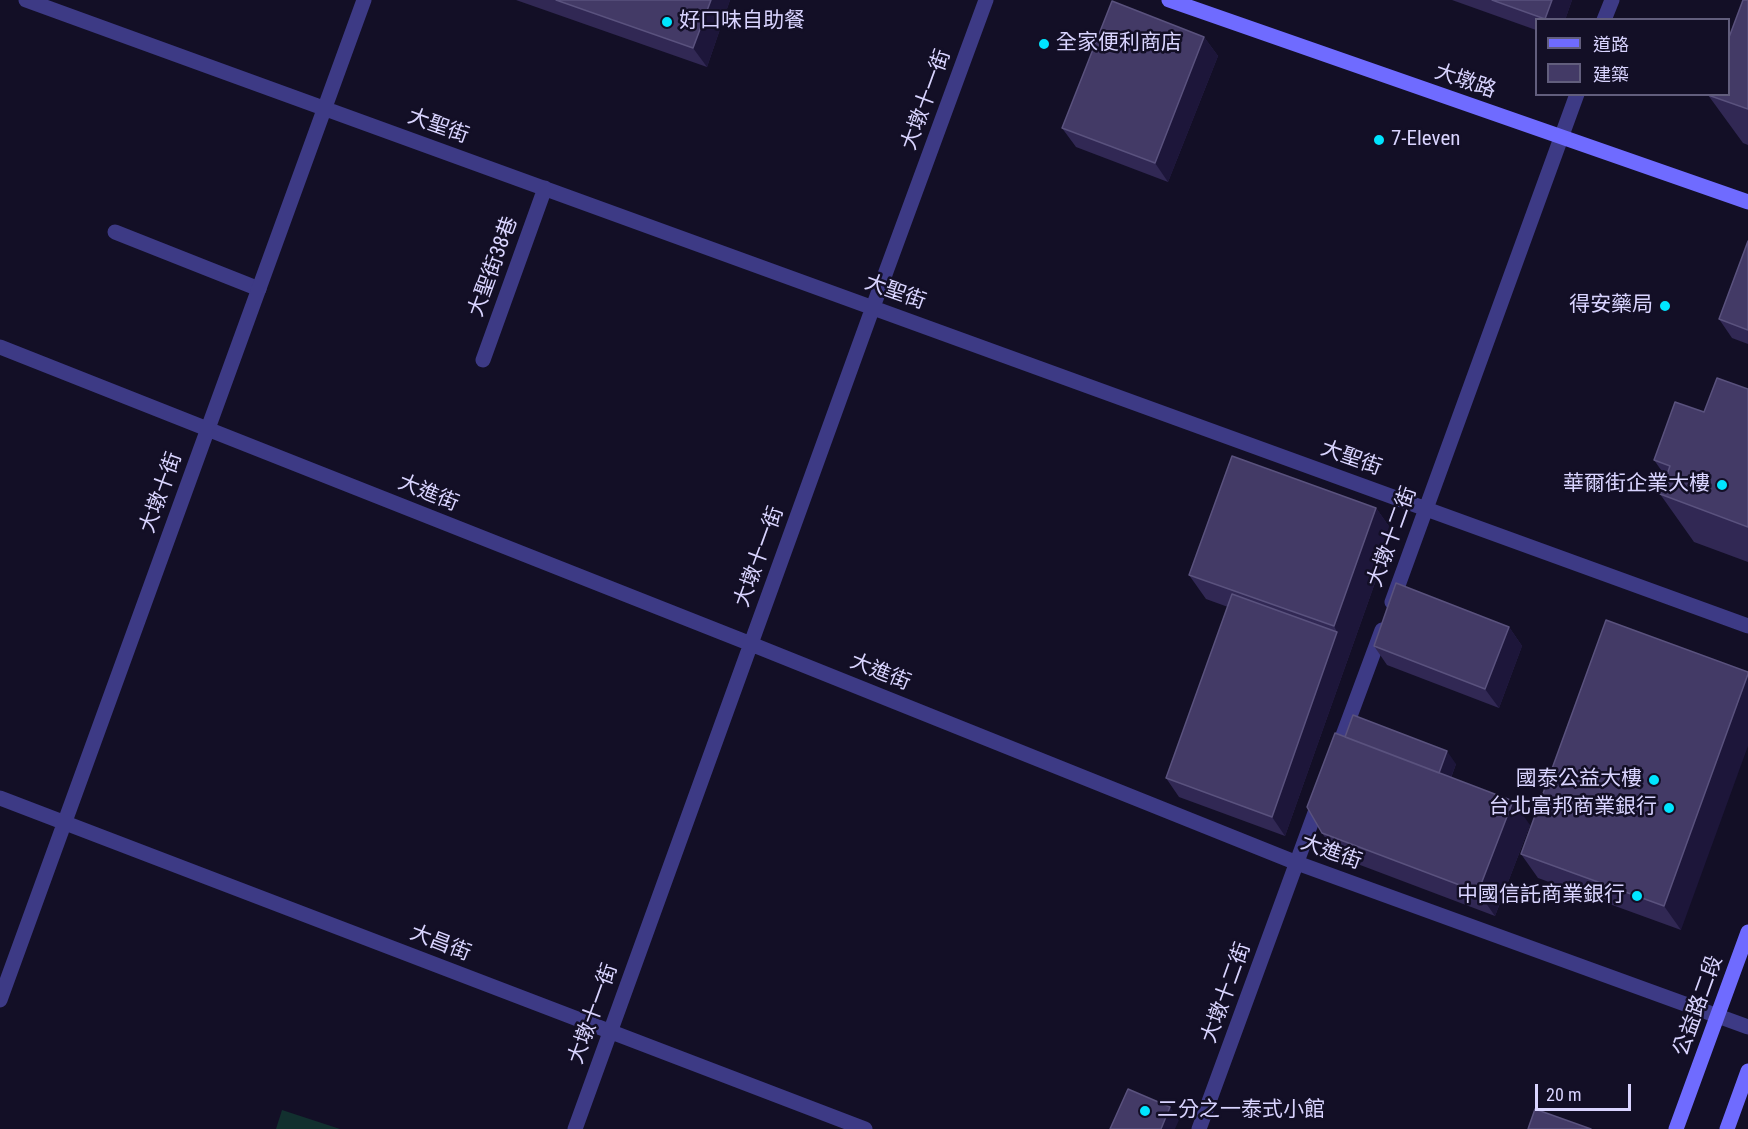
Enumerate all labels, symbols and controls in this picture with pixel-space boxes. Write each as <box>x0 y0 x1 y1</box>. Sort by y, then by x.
place label: 好口味自助餐 <box>679 9 805 35</box>
marker: 好口味自助餐 <box>660 15 674 29</box>
legend <box>1535 18 1730 96</box>
place label: 全家便利商店 <box>1056 31 1182 57</box>
text: 道路 <box>1593 34 1629 55</box>
marker: 全家便利商店 <box>1037 37 1051 51</box>
street label: 大墩十一街 <box>897 46 957 154</box>
street label: 大墩路 <box>1431 60 1499 104</box>
text: 建築 <box>1593 64 1629 85</box>
street label: 大聖街 <box>404 104 472 150</box>
place label: 7-Eleven <box>1391 127 1460 153</box>
marker: 7-Eleven <box>1372 133 1386 147</box>
street label: 大聖街38巷 <box>464 213 524 321</box>
street label: 大聖街 <box>861 270 929 316</box>
place label: 得安藥局 <box>1569 293 1653 319</box>
marker: 得安藥局 <box>1658 299 1672 313</box>
street label: 大聖街 <box>1317 436 1385 482</box>
street label: 大墩十街 <box>136 449 188 537</box>
street label: 大進街 <box>394 471 462 517</box>
place label: 華爾街企業大樓 <box>1563 472 1710 498</box>
marker: 華爾街企業大樓 <box>1715 478 1729 492</box>
street label: 大墩十二街 <box>1363 483 1423 591</box>
street label: 大墩十一街 <box>730 503 790 611</box>
street label: 大進街 <box>846 650 914 696</box>
place label: 國泰公益大樓 <box>1516 767 1642 793</box>
marker: 國泰公益大樓 <box>1647 773 1661 787</box>
place label: 台北富邦商業銀行 <box>1489 795 1657 821</box>
marker: 台北富邦商業銀行 <box>1662 801 1676 815</box>
street label: 大進街 <box>1297 830 1365 876</box>
place label: 中國信託商業銀行 <box>1457 883 1625 909</box>
marker: 中國信託商業銀行 <box>1630 889 1644 903</box>
street label: 大昌街 <box>406 921 474 967</box>
street label: 大墩十二街 <box>1197 939 1257 1047</box>
street label: 公益路二段 <box>1669 952 1729 1060</box>
street label: 大墩十一街 <box>564 960 624 1068</box>
scale bar <box>1538 1072 1634 1110</box>
text: 20 m <box>1546 1084 1581 1105</box>
place label: 二分之一泰式小館 <box>1157 1098 1325 1124</box>
marker: 二分之一泰式小館 <box>1138 1104 1152 1118</box>

